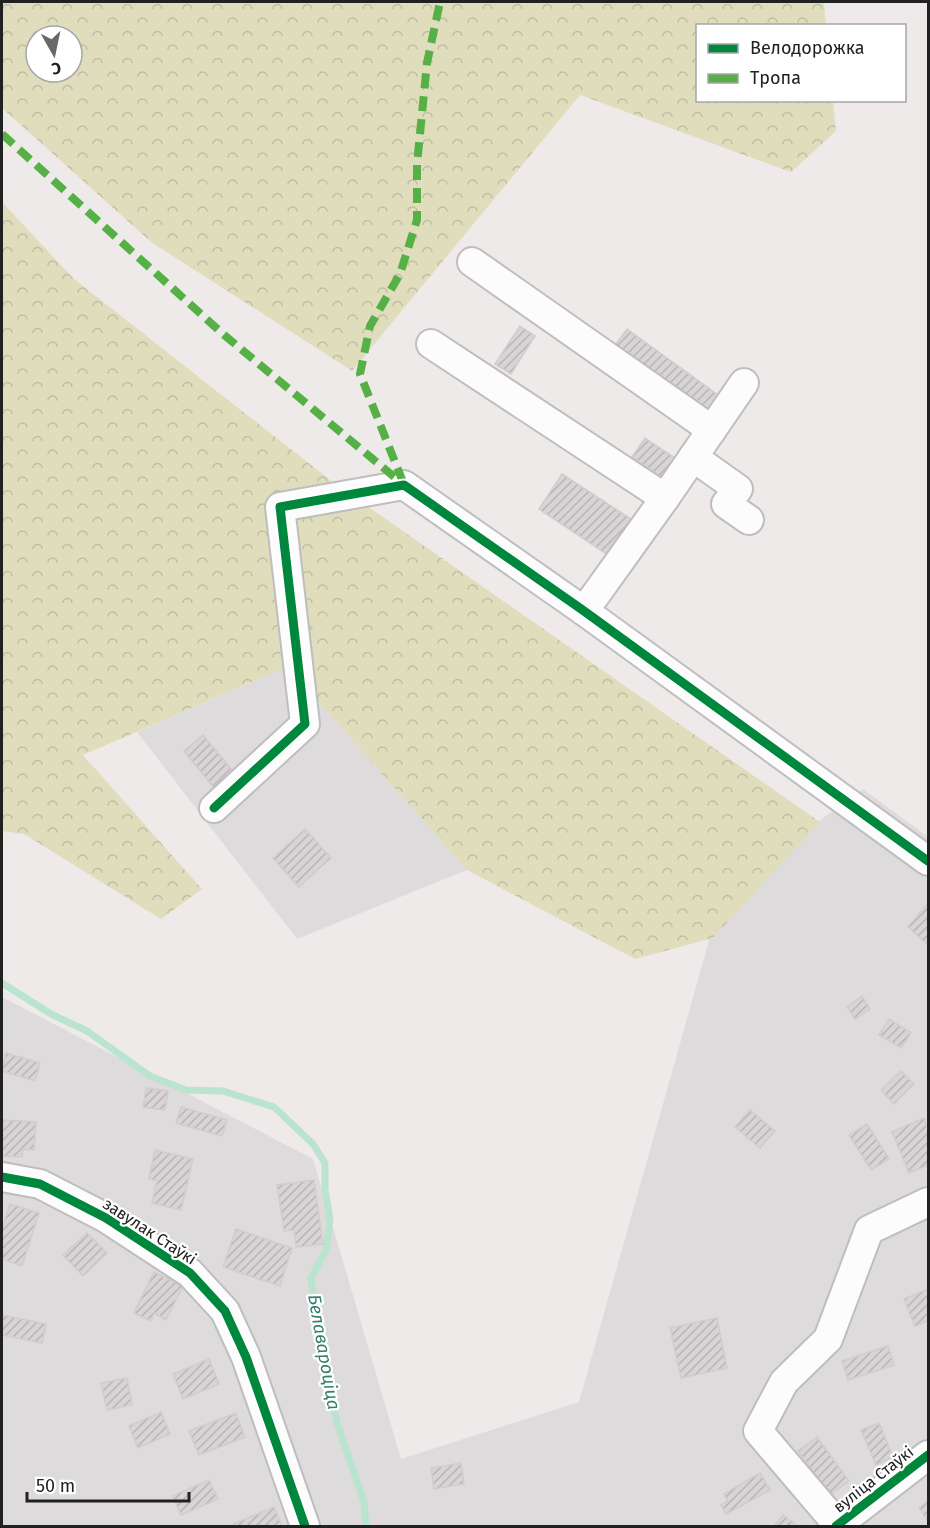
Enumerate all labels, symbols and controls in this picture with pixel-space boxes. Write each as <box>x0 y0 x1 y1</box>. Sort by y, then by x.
north arrow <box>24 24 84 84</box>
legend <box>696 24 906 102</box>
text: Велодорожка <box>750 37 865 59</box>
text: С <box>49 58 62 79</box>
text: Тропа <box>750 67 801 89</box>
street label: завулак Стаўкі <box>100 1194 200 1269</box>
water label: Белавароціца <box>303 1293 345 1411</box>
street label: вуліца Стаўкі <box>829 1442 917 1517</box>
scale bar <box>27 1465 189 1503</box>
text: 50 m <box>36 1475 75 1497</box>

